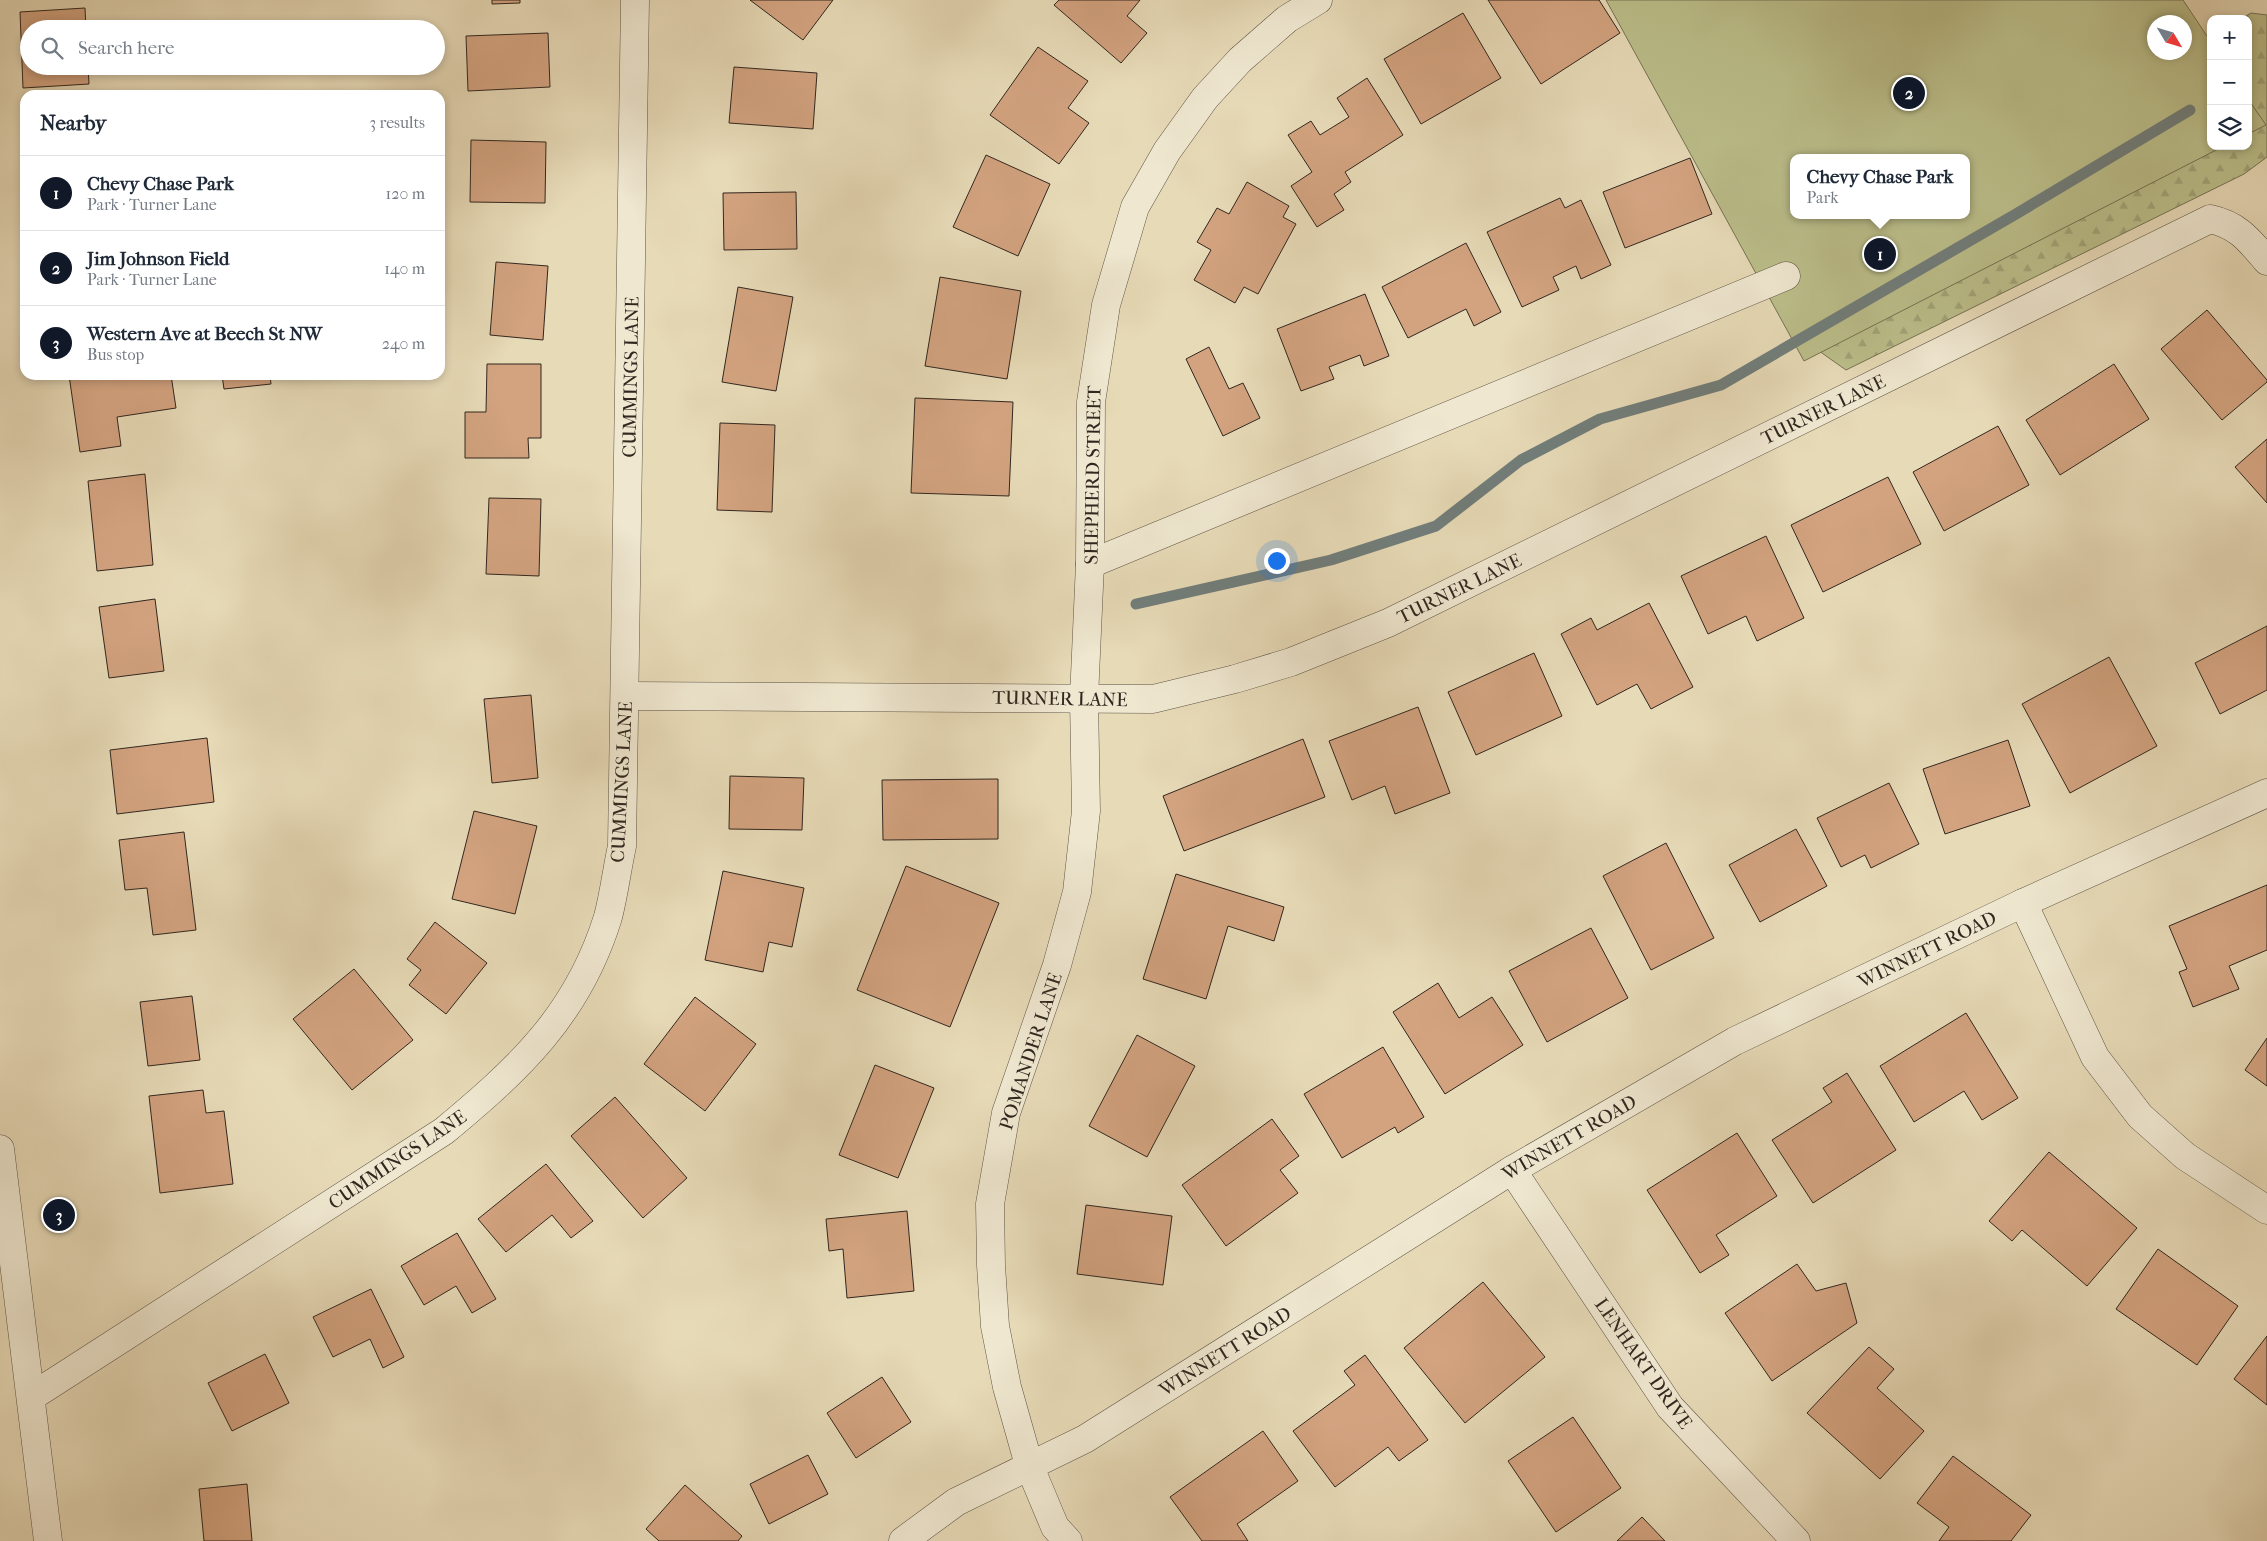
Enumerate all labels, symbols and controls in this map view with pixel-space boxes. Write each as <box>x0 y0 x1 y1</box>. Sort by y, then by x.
north arrow <box>2147 15 2192 60</box>
map controls <box>2207 15 2252 150</box>
button: + <box>2207 15 2252 60</box>
search box <box>20 20 445 75</box>
icon: search <box>38 34 66 62</box>
text: Search here <box>78 37 174 59</box>
button: − <box>2207 60 2252 105</box>
pin: 2 <box>1893 74 1925 112</box>
button: layers <box>2207 105 2252 150</box>
text: Nearby <box>40 111 106 135</box>
text: 3 results <box>369 113 425 132</box>
popup <box>1790 154 1970 219</box>
text: Chevy Chase Park <box>1807 166 1953 188</box>
text: Chevy Chase Park <box>87 173 234 195</box>
text: 1 <box>53 184 59 203</box>
text: 120 m <box>386 184 425 203</box>
text: Park <box>1807 188 1838 207</box>
text: Park · Turner Lane <box>87 195 217 214</box>
pin: 1 <box>1864 235 1896 273</box>
text: Jim Johnson Field <box>87 248 229 270</box>
text: 2 <box>52 259 60 278</box>
text: 140 m <box>384 259 425 278</box>
text: Park · Turner Lane <box>87 270 217 289</box>
street label: CUMMINGS LANE <box>619 296 643 458</box>
text: Western Ave at Beech St NW <box>87 323 322 345</box>
text: 3 <box>53 334 59 353</box>
text: 240 m <box>382 334 425 353</box>
text: Bus stop <box>87 345 144 364</box>
street label: TURNER LANE <box>1758 370 1889 449</box>
street label: SHEPHERD STREET <box>1080 385 1106 565</box>
your location <box>1264 548 1290 574</box>
street label: TURNER LANE <box>1394 549 1525 628</box>
street label: TURNER LANE <box>992 687 1128 711</box>
street label: CUMMINGS LANE <box>607 700 637 863</box>
street label: WINNETT ROAD <box>1854 907 2000 993</box>
street label: POMANDER LANE <box>995 969 1067 1133</box>
street label: WINNETT ROAD <box>1498 1090 1641 1186</box>
street label: CUMMINGS LANE <box>325 1105 471 1214</box>
pin: 3 <box>43 1196 75 1234</box>
street label: LENHART DRIVE <box>1590 1294 1697 1433</box>
street label: WINNETT ROAD <box>1155 1302 1296 1402</box>

